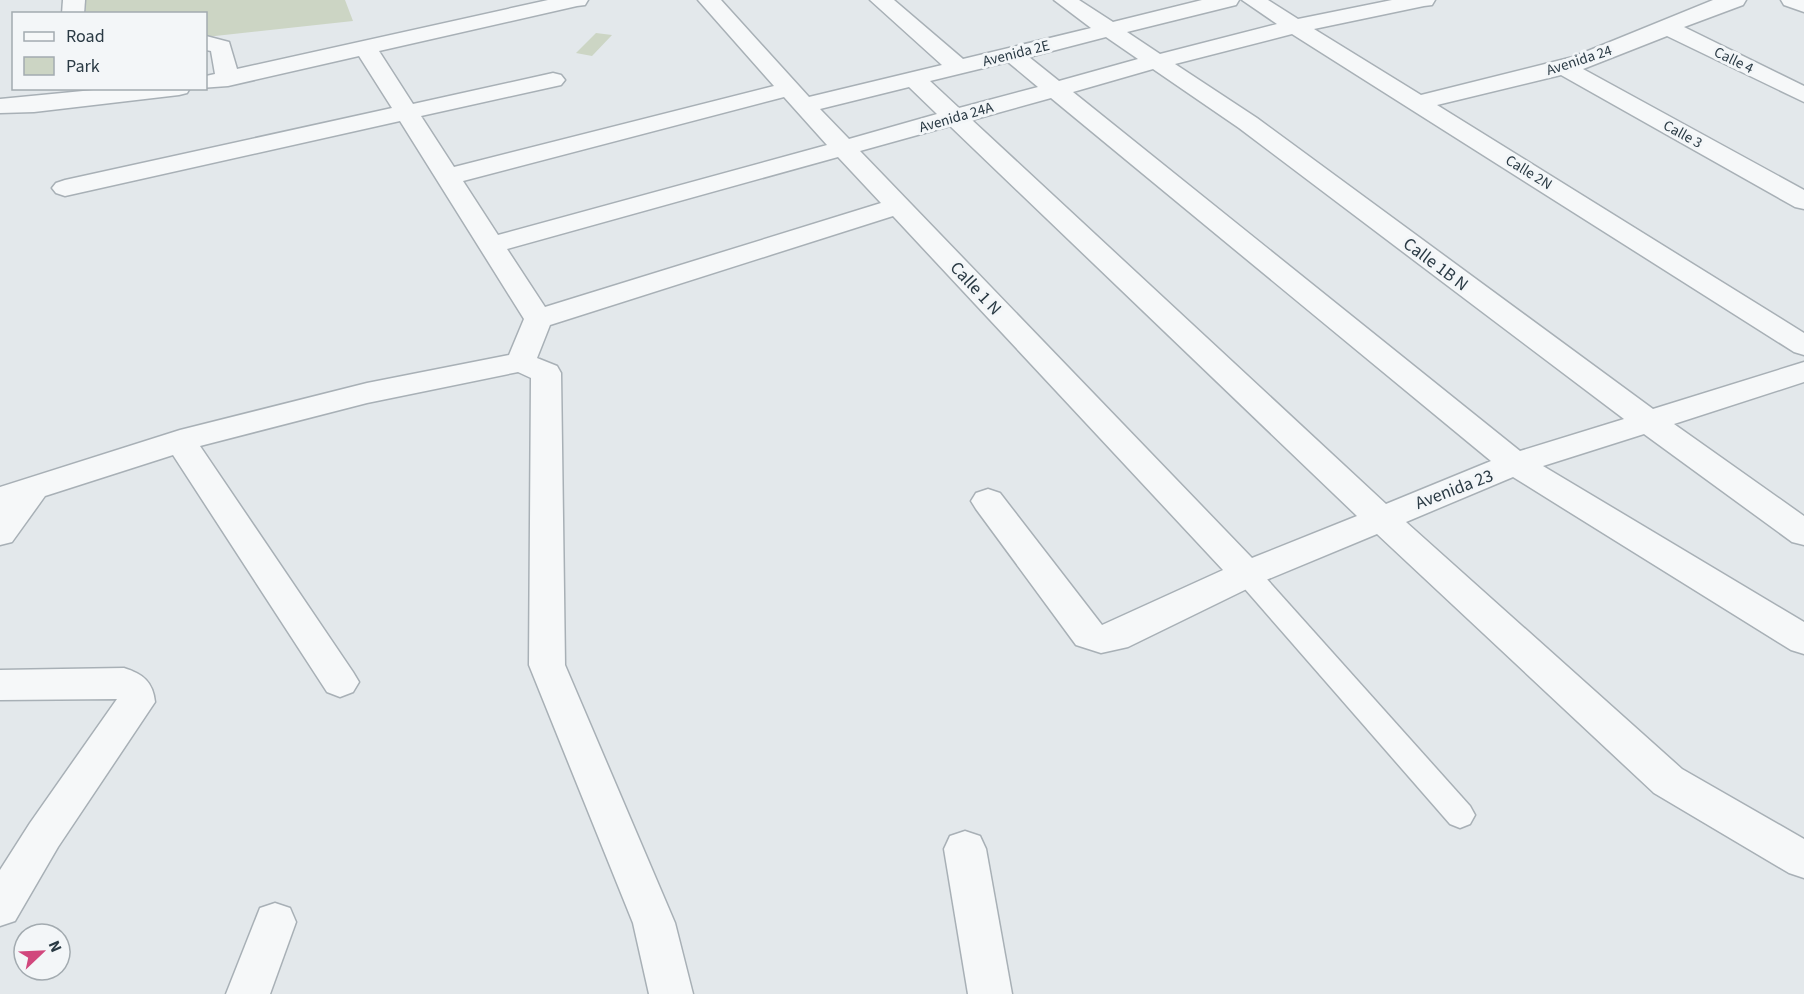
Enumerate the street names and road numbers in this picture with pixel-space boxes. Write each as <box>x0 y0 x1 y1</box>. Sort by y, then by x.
street label: Avenida 2E <box>980 35 1052 72</box>
street label: Avenida 24 <box>1544 40 1615 81</box>
street label: Calle 4 <box>1710 42 1758 79</box>
street label: Avenida 24A <box>917 97 997 138</box>
street label: Calle 3 <box>1659 115 1706 154</box>
street label: Calle 2N <box>1501 150 1556 195</box>
street label: Calle 1B N <box>1398 232 1474 297</box>
street label: Calle 1 N <box>944 256 1007 321</box>
street label: Avenida 23 <box>1412 463 1497 516</box>

